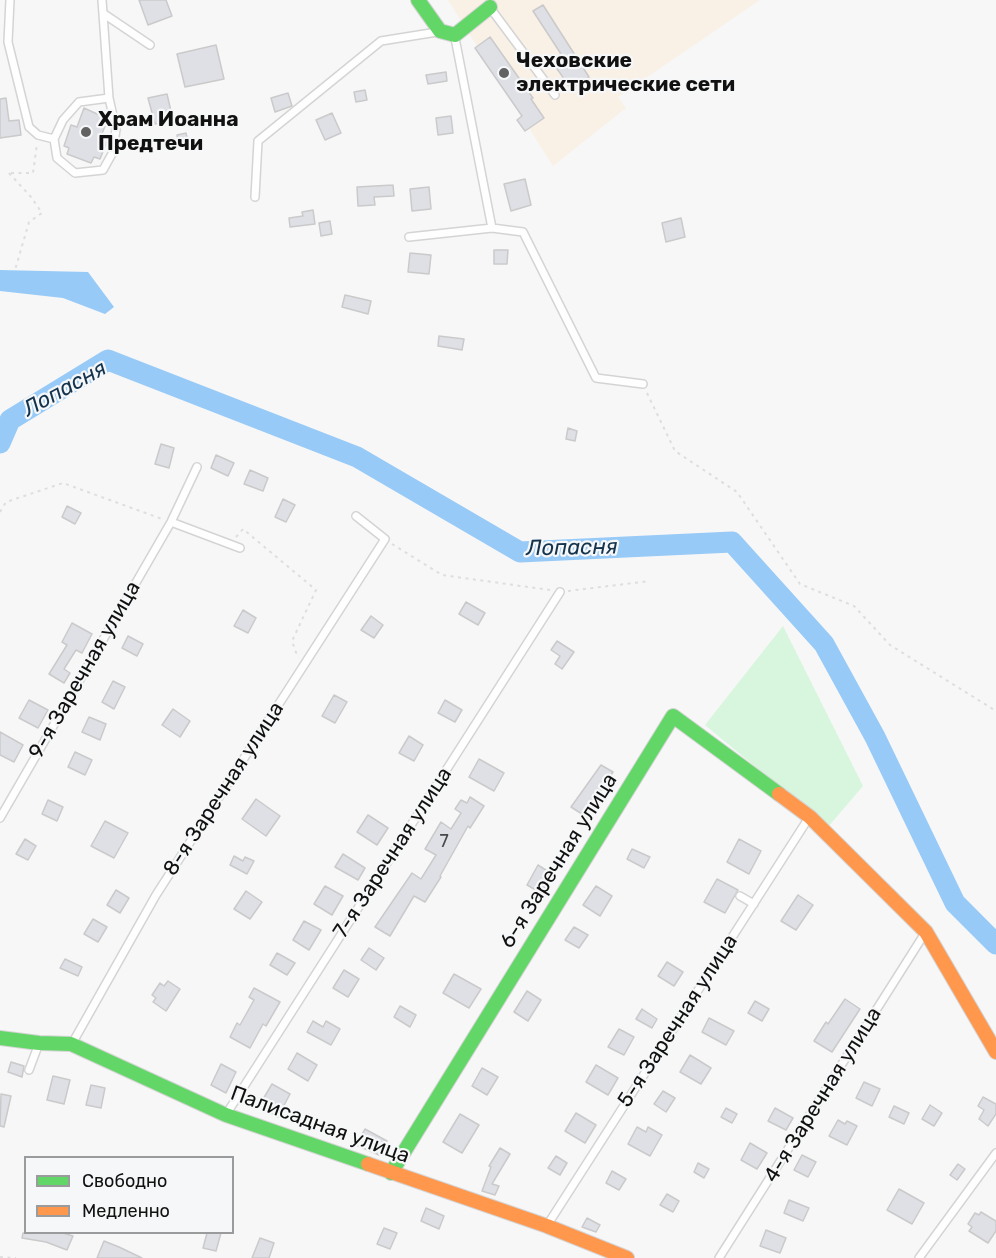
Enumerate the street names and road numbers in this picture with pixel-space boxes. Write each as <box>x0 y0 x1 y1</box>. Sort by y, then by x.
street label: 9-я Заречная улица <box>24 577 146 763</box>
street label: 8-я Заречная улица <box>158 697 290 881</box>
street label: 7-я Заречная улица <box>328 763 458 943</box>
street label: 6-я Заречная улица <box>495 769 623 953</box>
street label: 5-я Заречная улица <box>613 930 743 1112</box>
street label: 4-я Заречная улица <box>759 1003 887 1187</box>
street label: Палисадная улица <box>227 1081 413 1169</box>

